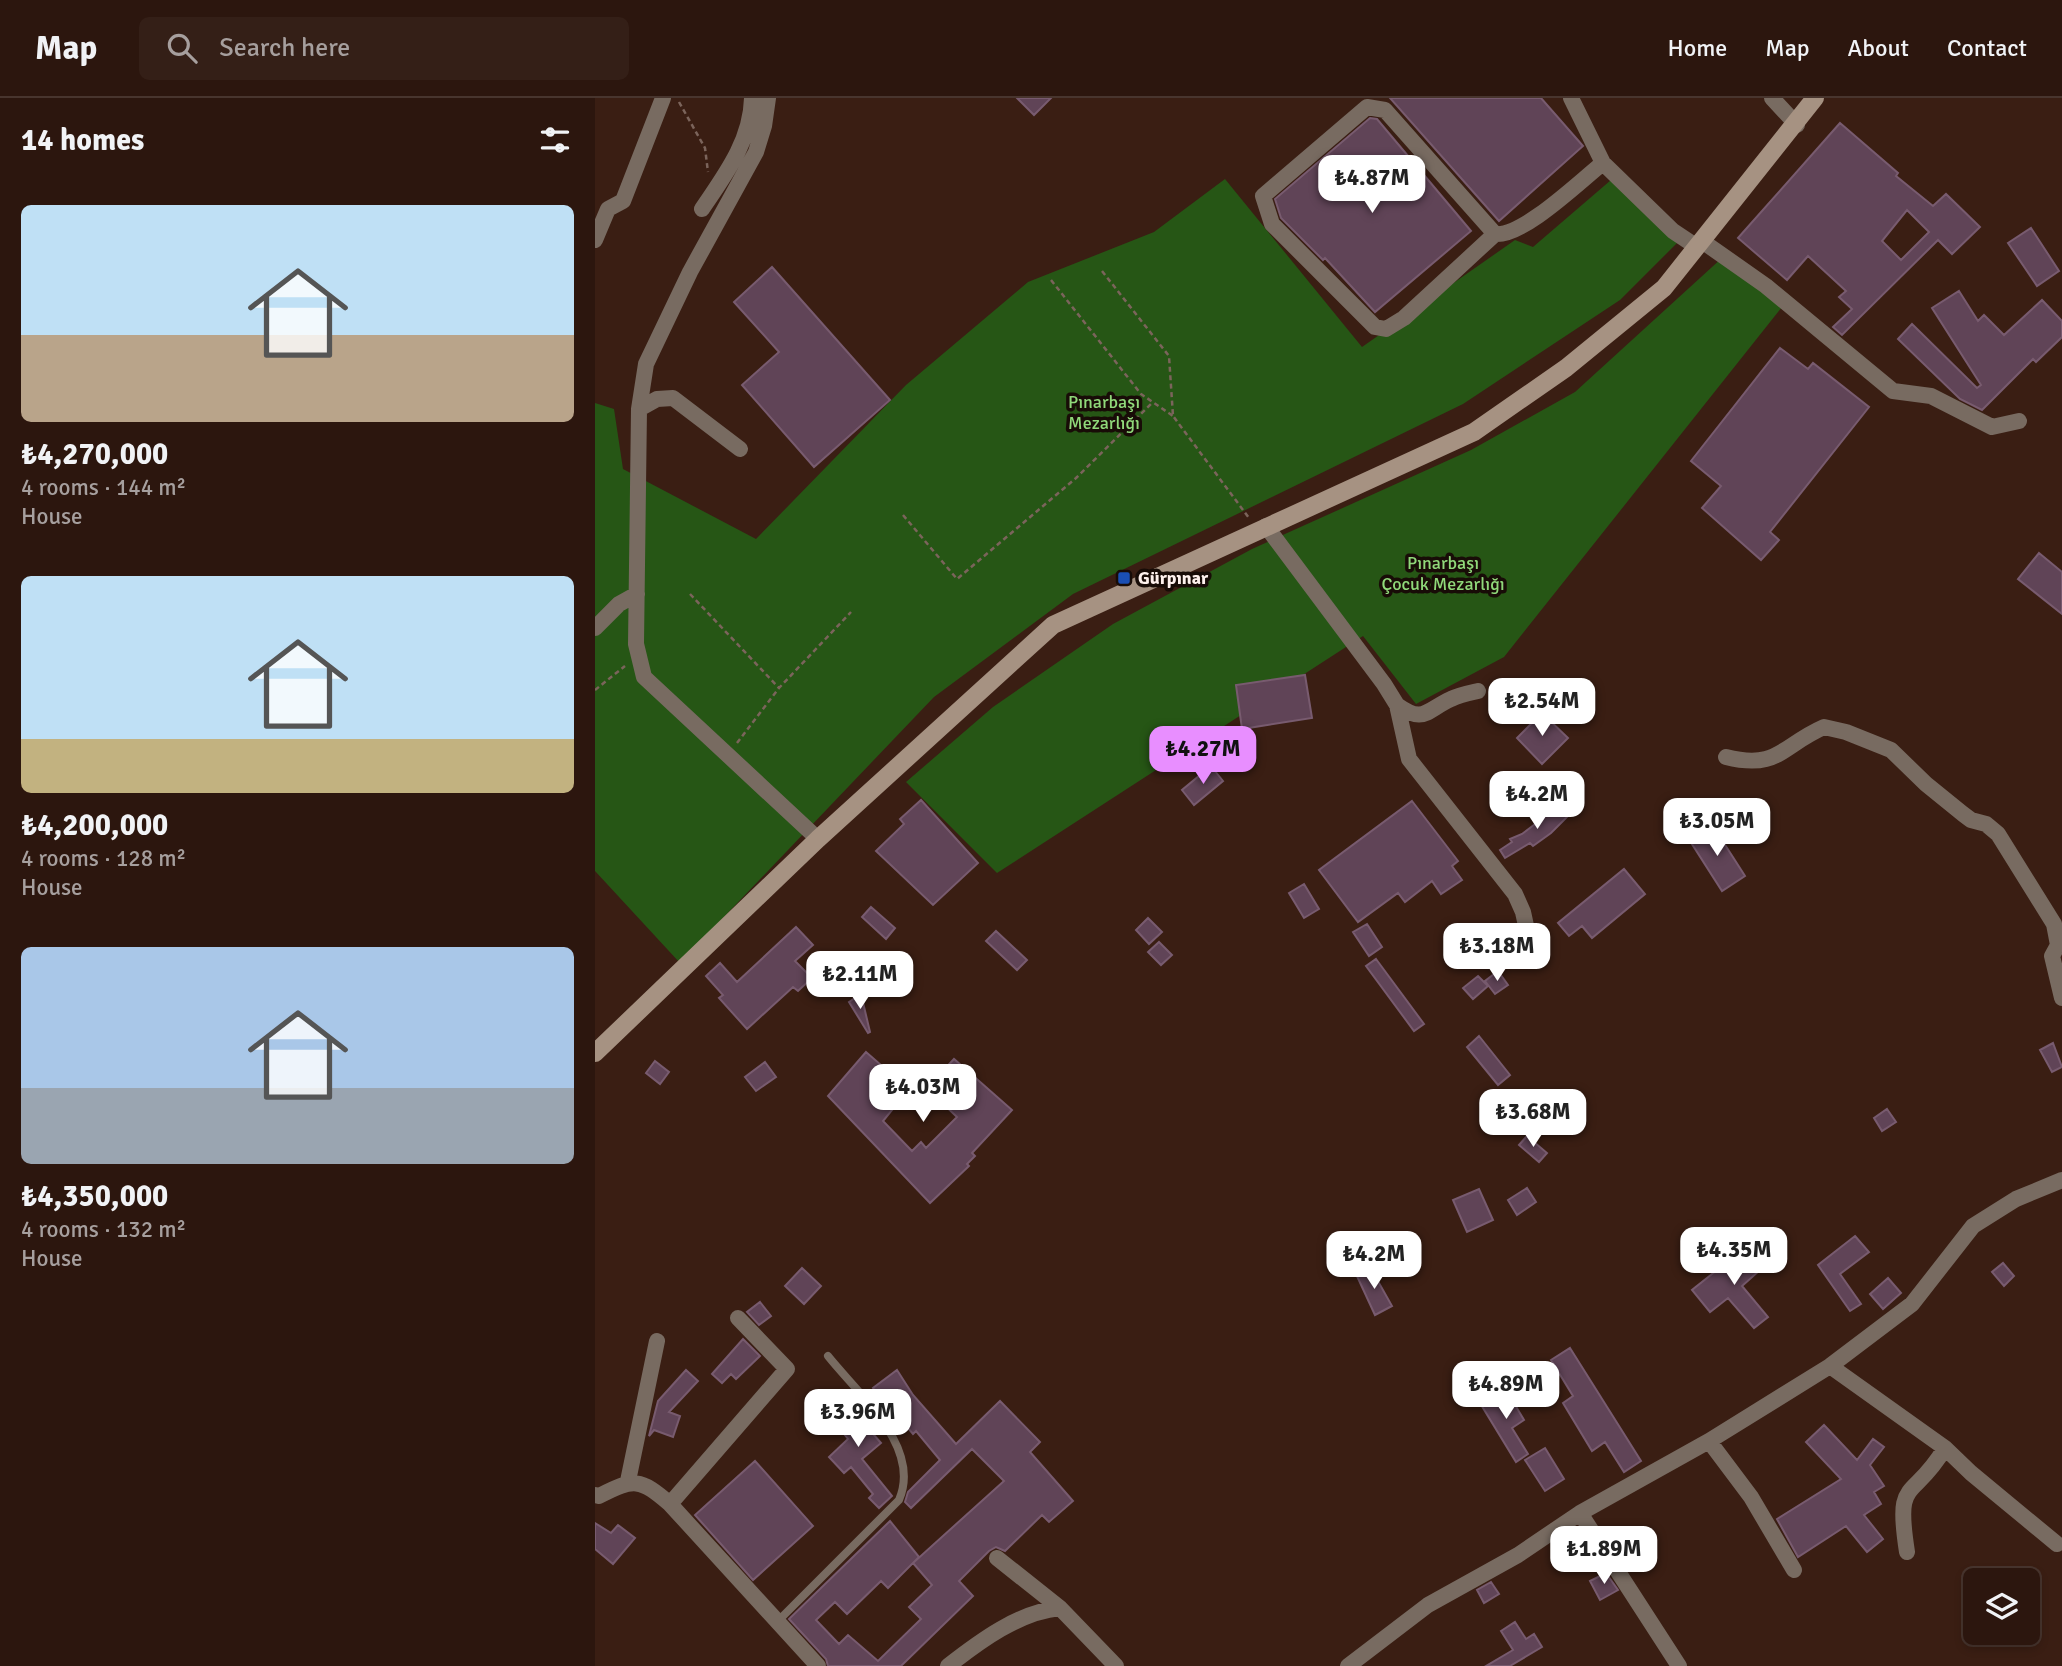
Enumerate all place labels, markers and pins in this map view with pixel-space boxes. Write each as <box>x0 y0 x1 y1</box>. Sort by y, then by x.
pin: ₺4.87M <box>1315 156 1429 215</box>
place label: Gürpınar <box>1138 567 1209 589</box>
marker: Gürpınar <box>1116 570 1132 586</box>
pin: ₺2.54M <box>1485 678 1599 738</box>
pin: ₺4.27M <box>1146 726 1260 786</box>
pin: ₺4.2M <box>1488 772 1586 831</box>
pin: ₺3.05M <box>1660 798 1774 858</box>
pin: ₺3.18M <box>1440 924 1554 983</box>
pin: ₺2.11M <box>803 951 917 1011</box>
pin: ₺4.03M <box>866 1065 980 1124</box>
pin: ₺3.68M <box>1476 1090 1590 1149</box>
pin: ₺4.35M <box>1677 1228 1791 1287</box>
pin: ₺4.2M <box>1325 1232 1423 1291</box>
pin: ₺4.89M <box>1449 1362 1563 1421</box>
pin: ₺3.96M <box>801 1390 915 1449</box>
pin: ₺1.89M <box>1547 1526 1661 1586</box>

